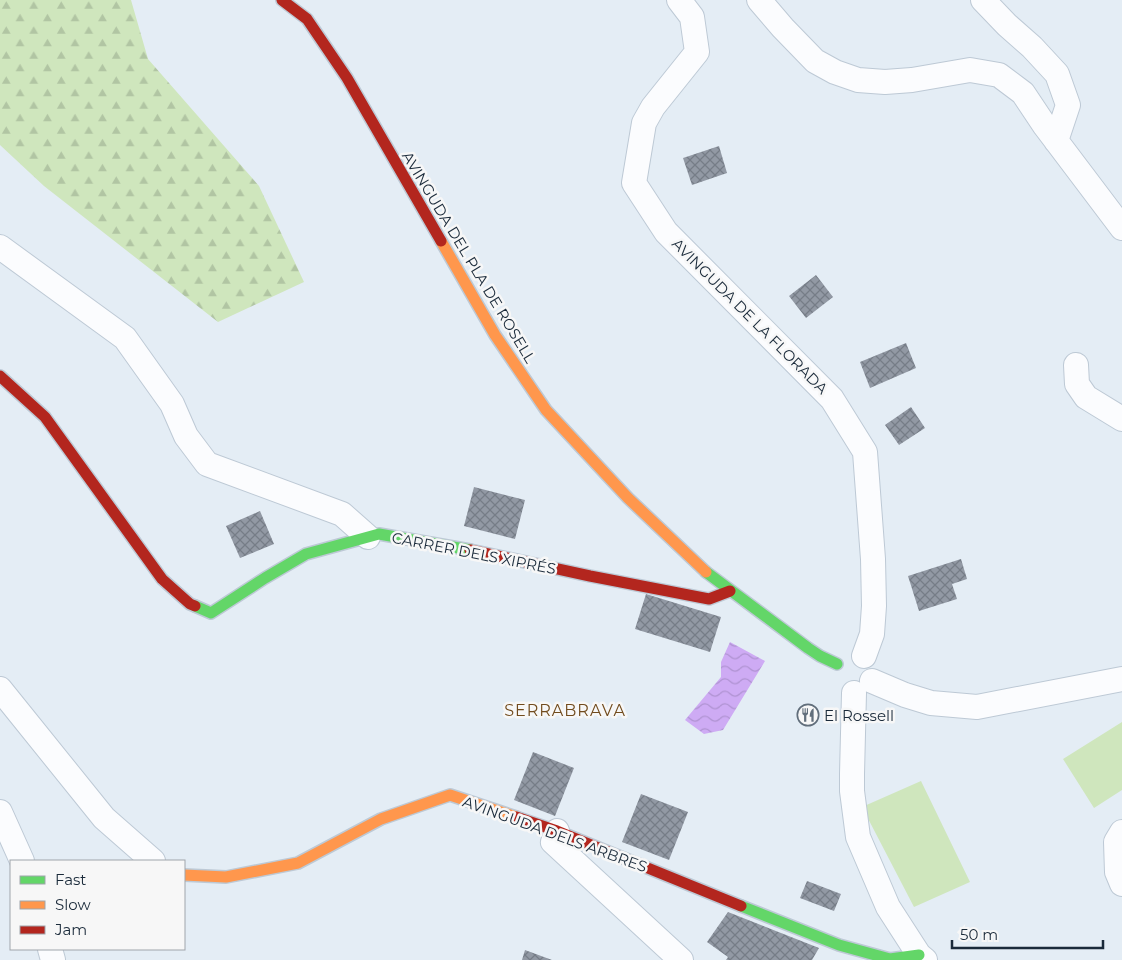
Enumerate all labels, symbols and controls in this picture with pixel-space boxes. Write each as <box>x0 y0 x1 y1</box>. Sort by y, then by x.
street label: AVINGUDA DEL PLA DE ROSELL <box>398 148 540 366</box>
street label: AVINGUDA DE LA FLORADA <box>668 234 832 398</box>
street label: CARRER DELS XIPRÉS <box>390 528 558 578</box>
district label: SERRABRAVA <box>504 701 626 720</box>
restaurant icon: El Rossell <box>796 703 820 727</box>
place label: El Rossell <box>824 706 894 725</box>
street label: AVINGUDA DELS ARBRES <box>460 792 650 876</box>
legend <box>10 860 185 950</box>
text: Fast <box>55 870 86 889</box>
text: Slow <box>55 895 91 914</box>
scale bar <box>952 918 1103 950</box>
text: Jam <box>54 920 87 939</box>
text: 50 m <box>960 925 998 944</box>

